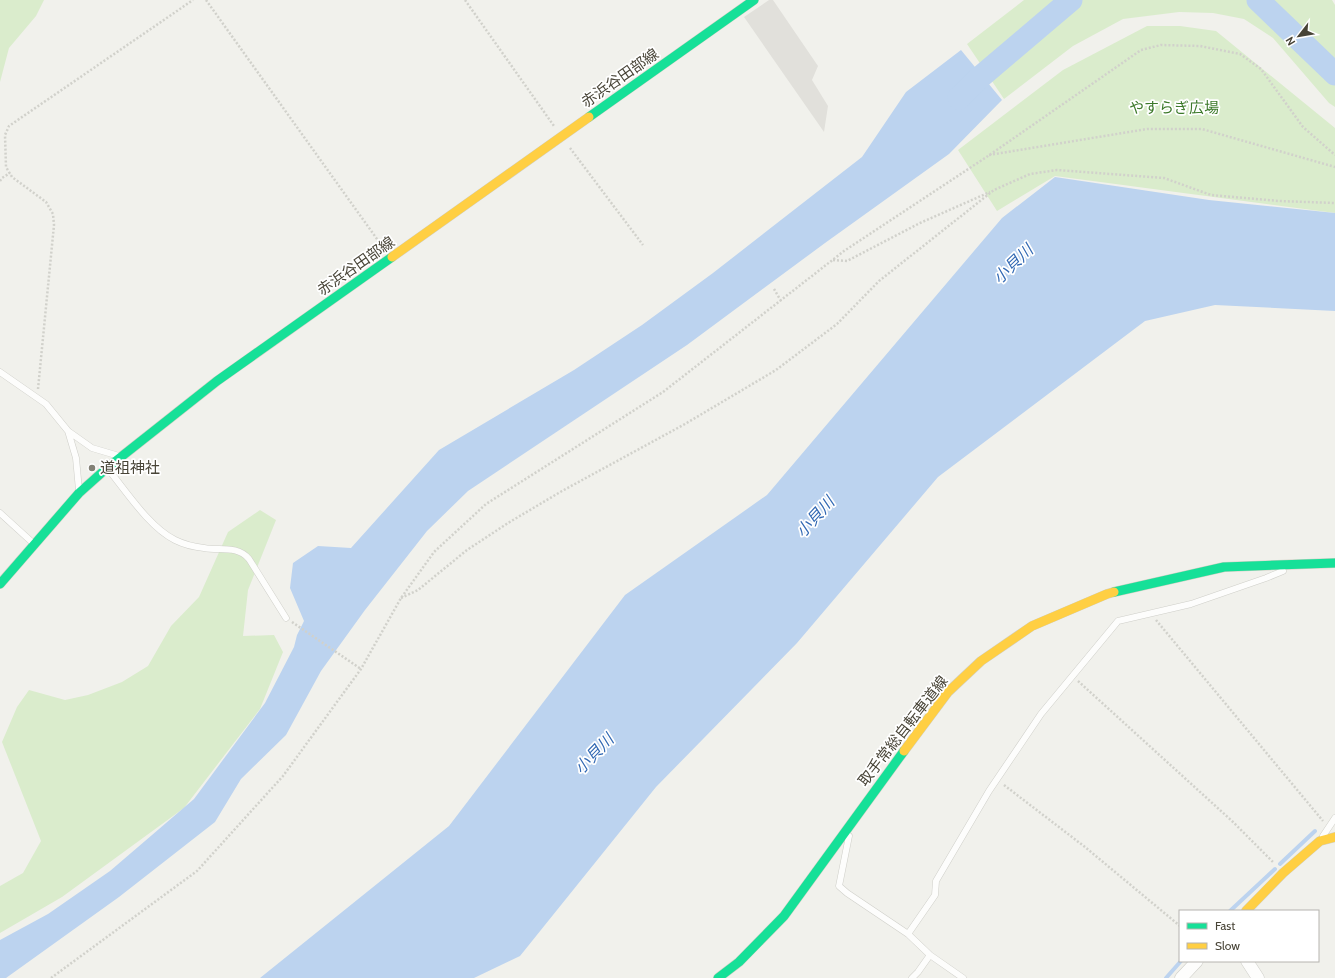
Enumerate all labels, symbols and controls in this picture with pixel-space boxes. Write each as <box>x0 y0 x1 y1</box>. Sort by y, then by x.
north arrow <box>1279 16 1319 56</box>
text: N <box>1282 34 1298 48</box>
street label: 赤浜谷田部線 <box>578 45 662 111</box>
park label: やすらぎ広場 <box>1129 99 1219 117</box>
street label: 赤浜谷田部線 <box>314 233 398 299</box>
water label: 小貝川 <box>989 239 1038 288</box>
place label: 道祖神社 <box>100 459 160 477</box>
marker: 道祖神社 <box>87 463 97 473</box>
water label: 小貝川 <box>792 491 839 541</box>
street label: 取手常総自転車道線 <box>854 672 952 790</box>
water label: 小貝川 <box>570 729 619 778</box>
legend <box>1179 910 1319 962</box>
text: Fast <box>1215 918 1235 933</box>
text: Slow <box>1215 938 1240 953</box>

